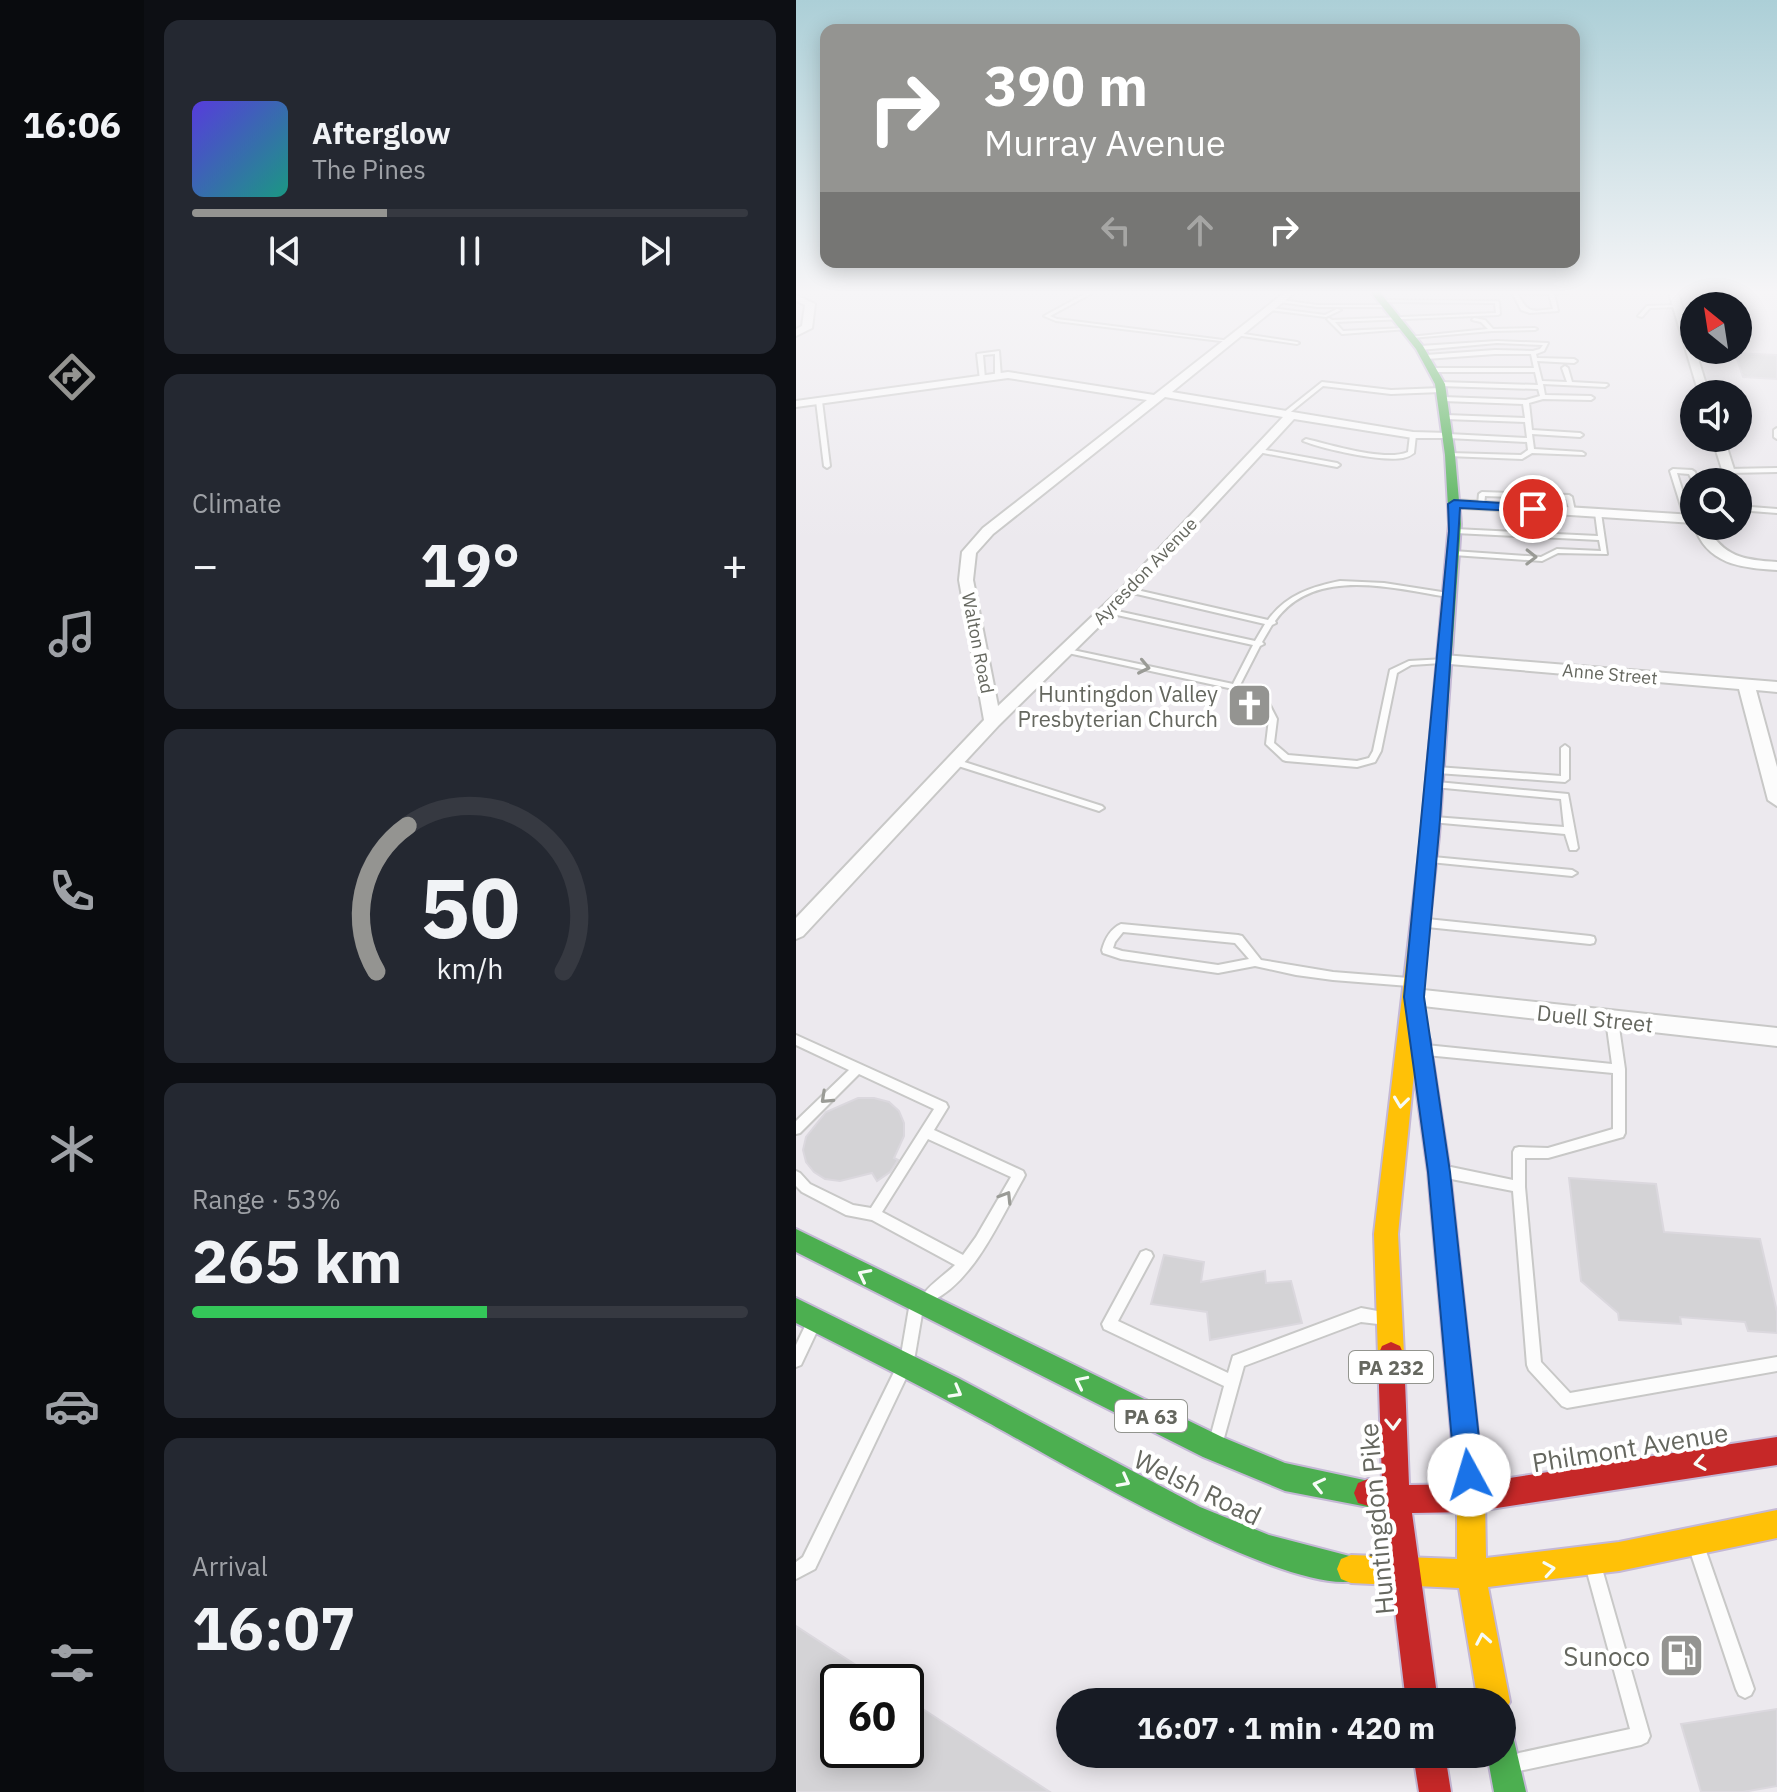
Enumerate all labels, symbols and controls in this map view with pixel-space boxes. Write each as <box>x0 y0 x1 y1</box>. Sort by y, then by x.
text: 390 m <box>984 49 1148 121</box>
icon: right <box>852 56 956 160</box>
text: 16:06 <box>23 101 121 148</box>
text: Afterglow <box>312 113 451 152</box>
text: Murray Avenue <box>984 119 1226 166</box>
text: The Pines <box>312 152 426 186</box>
icon: left <box>1094 208 1138 252</box>
icon: ahead <box>1178 208 1222 252</box>
icon: right <box>1262 208 1306 252</box>
icon: previous <box>263 229 307 273</box>
icon: pause <box>448 229 492 273</box>
icon: next <box>633 229 677 273</box>
north arrow <box>1680 292 1752 364</box>
map controls <box>1680 292 1752 540</box>
icon: directions <box>44 349 100 405</box>
button: sound <box>1680 380 1752 452</box>
button: search <box>1680 468 1752 540</box>
pin <box>1499 475 1567 543</box>
text: Climate <box>192 486 282 520</box>
icon: arrive <box>1511 487 1555 531</box>
street label: Ayresdon Avenue <box>1088 512 1202 630</box>
text: 19° <box>420 525 520 604</box>
text: − <box>192 536 218 593</box>
text: + <box>722 536 748 593</box>
one-way arrow <box>1525 548 1537 566</box>
street label: Walton Road <box>957 591 999 695</box>
icon: music <box>44 606 100 662</box>
one-way arrow <box>1137 658 1150 675</box>
street label: Anne Street <box>1561 658 1659 690</box>
place label: Huntingdon Valley Presbyterian Church <box>1018 679 1218 733</box>
church icon: Huntingdon Valley Presbyterian Church <box>1225 682 1273 730</box>
text: 50 <box>420 853 520 961</box>
icon: phone <box>44 863 100 919</box>
text: km/h <box>436 950 504 987</box>
street label: Duell Street <box>1535 997 1655 1039</box>
one-way arrow <box>821 1088 835 1103</box>
one-way arrow <box>1393 1096 1410 1109</box>
icon: climate <box>44 1121 100 1177</box>
text: Range · 53% <box>192 1182 341 1216</box>
one-way arrow <box>996 1191 1011 1206</box>
text: 265 km <box>192 1221 402 1300</box>
one-way arrow <box>858 1269 873 1284</box>
road number: PA 232 <box>1349 1351 1433 1383</box>
one-way arrow <box>1075 1376 1089 1392</box>
icon: car <box>44 1378 100 1434</box>
one-way arrow <box>948 1382 962 1397</box>
road number: PA 63 <box>1115 1400 1187 1432</box>
street label: Philmont Avenue <box>1529 1415 1731 1479</box>
one-way arrow <box>1384 1418 1401 1431</box>
street label: Huntingdon Pike <box>1351 1422 1401 1616</box>
position arrow <box>1427 1433 1511 1517</box>
street label: Welsh Road <box>1129 1442 1267 1532</box>
one-way arrow <box>1693 1454 1707 1471</box>
one-way arrow <box>1116 1472 1131 1487</box>
one-way arrow <box>1313 1477 1326 1494</box>
text: Arrival <box>192 1549 268 1583</box>
one-way arrow <box>1542 1561 1556 1578</box>
text: 16:07 <box>192 1588 356 1667</box>
one-way arrow <box>1475 1632 1492 1646</box>
fuel station icon: Sunoco <box>1657 1632 1705 1680</box>
icon: filters <box>44 1635 100 1691</box>
place label: Sunoco <box>1563 1639 1650 1673</box>
speed limit sign: 60 <box>820 1664 924 1768</box>
text: 16:07 · 1 min · 420 m <box>1137 1708 1435 1747</box>

